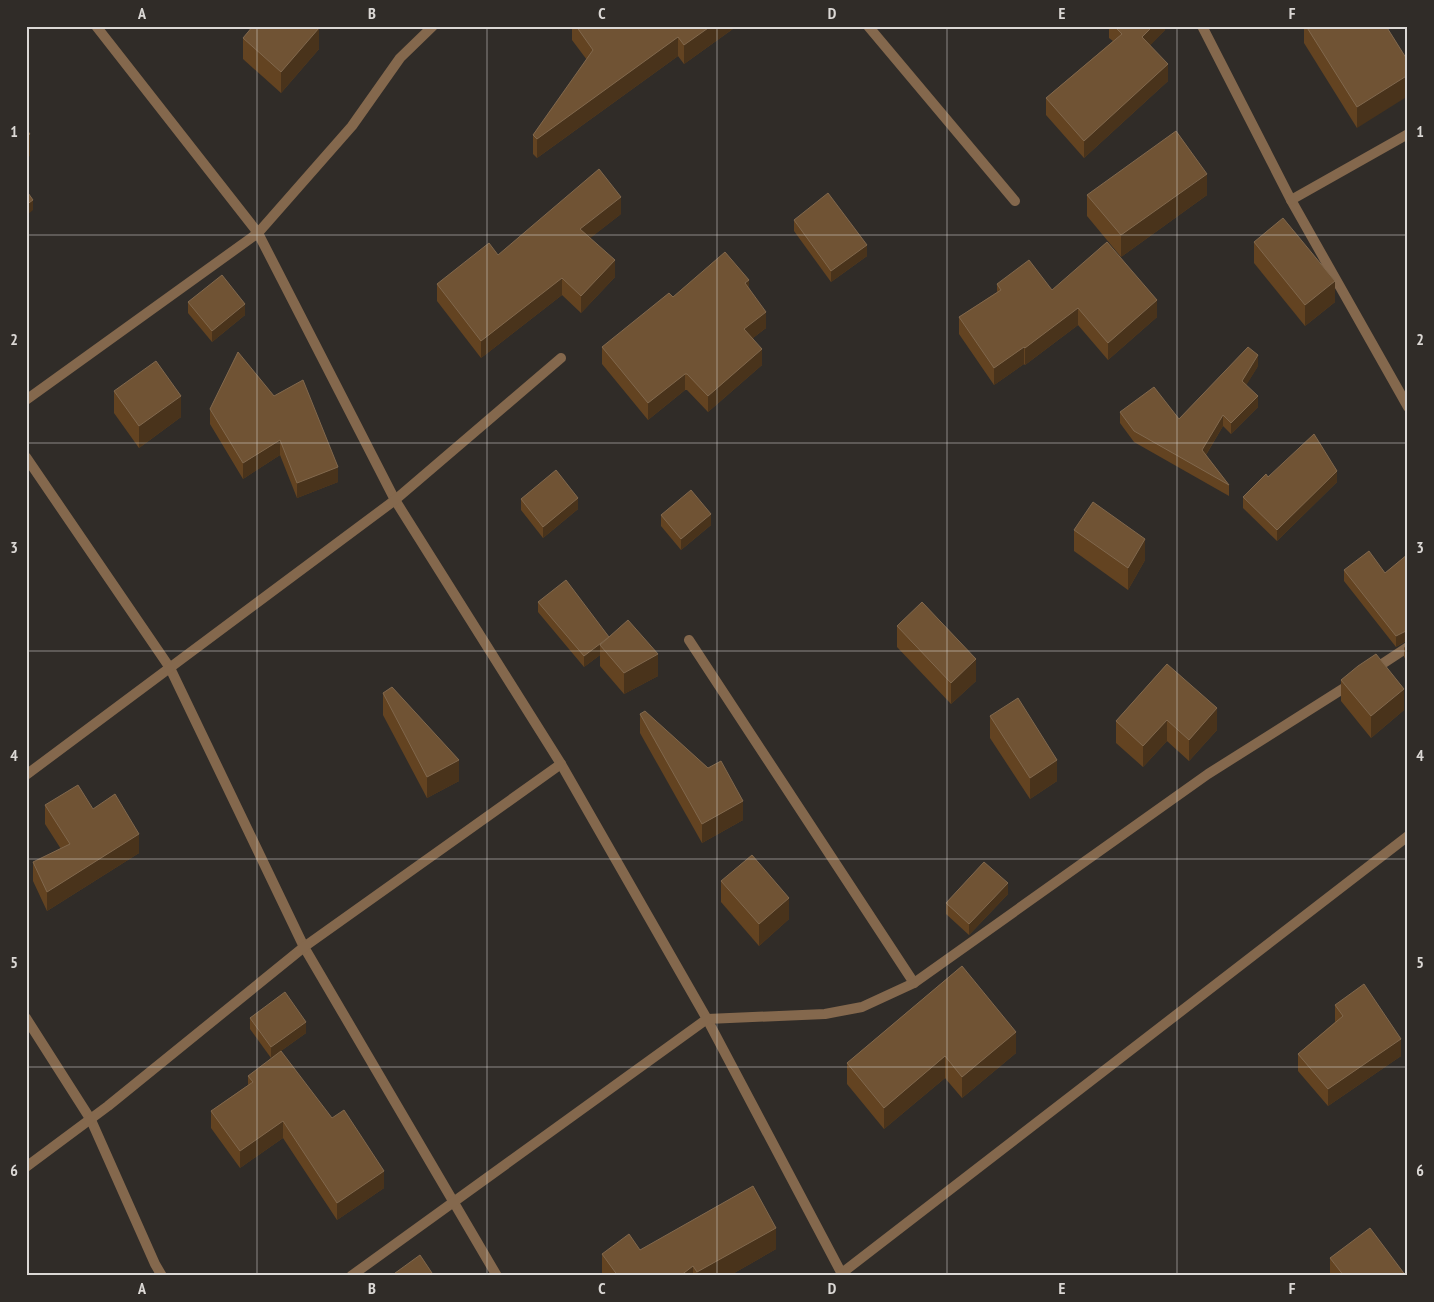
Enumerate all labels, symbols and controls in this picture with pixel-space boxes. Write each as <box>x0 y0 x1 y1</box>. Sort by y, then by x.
text: A <box>137 3 147 23</box>
text: B <box>368 3 376 23</box>
text: C <box>598 3 606 23</box>
text: D <box>828 3 837 23</box>
text: E <box>1059 3 1066 23</box>
text: F <box>1289 3 1296 23</box>
text: 1 <box>10 121 18 141</box>
text: 1 <box>1416 121 1424 141</box>
text: 2 <box>10 329 18 349</box>
text: 2 <box>1416 329 1424 349</box>
text: 3 <box>10 537 18 557</box>
text: 3 <box>1416 537 1424 557</box>
text: 4 <box>10 745 18 765</box>
text: 4 <box>1416 745 1424 765</box>
text: 5 <box>10 952 18 972</box>
text: 5 <box>1416 952 1424 972</box>
text: 6 <box>10 1160 18 1180</box>
text: 6 <box>1416 1160 1424 1180</box>
text: A <box>137 1278 147 1298</box>
text: B <box>368 1278 376 1298</box>
text: C <box>598 1278 606 1298</box>
text: D <box>828 1278 837 1298</box>
text: E <box>1059 1278 1066 1298</box>
text: F <box>1289 1278 1296 1298</box>

